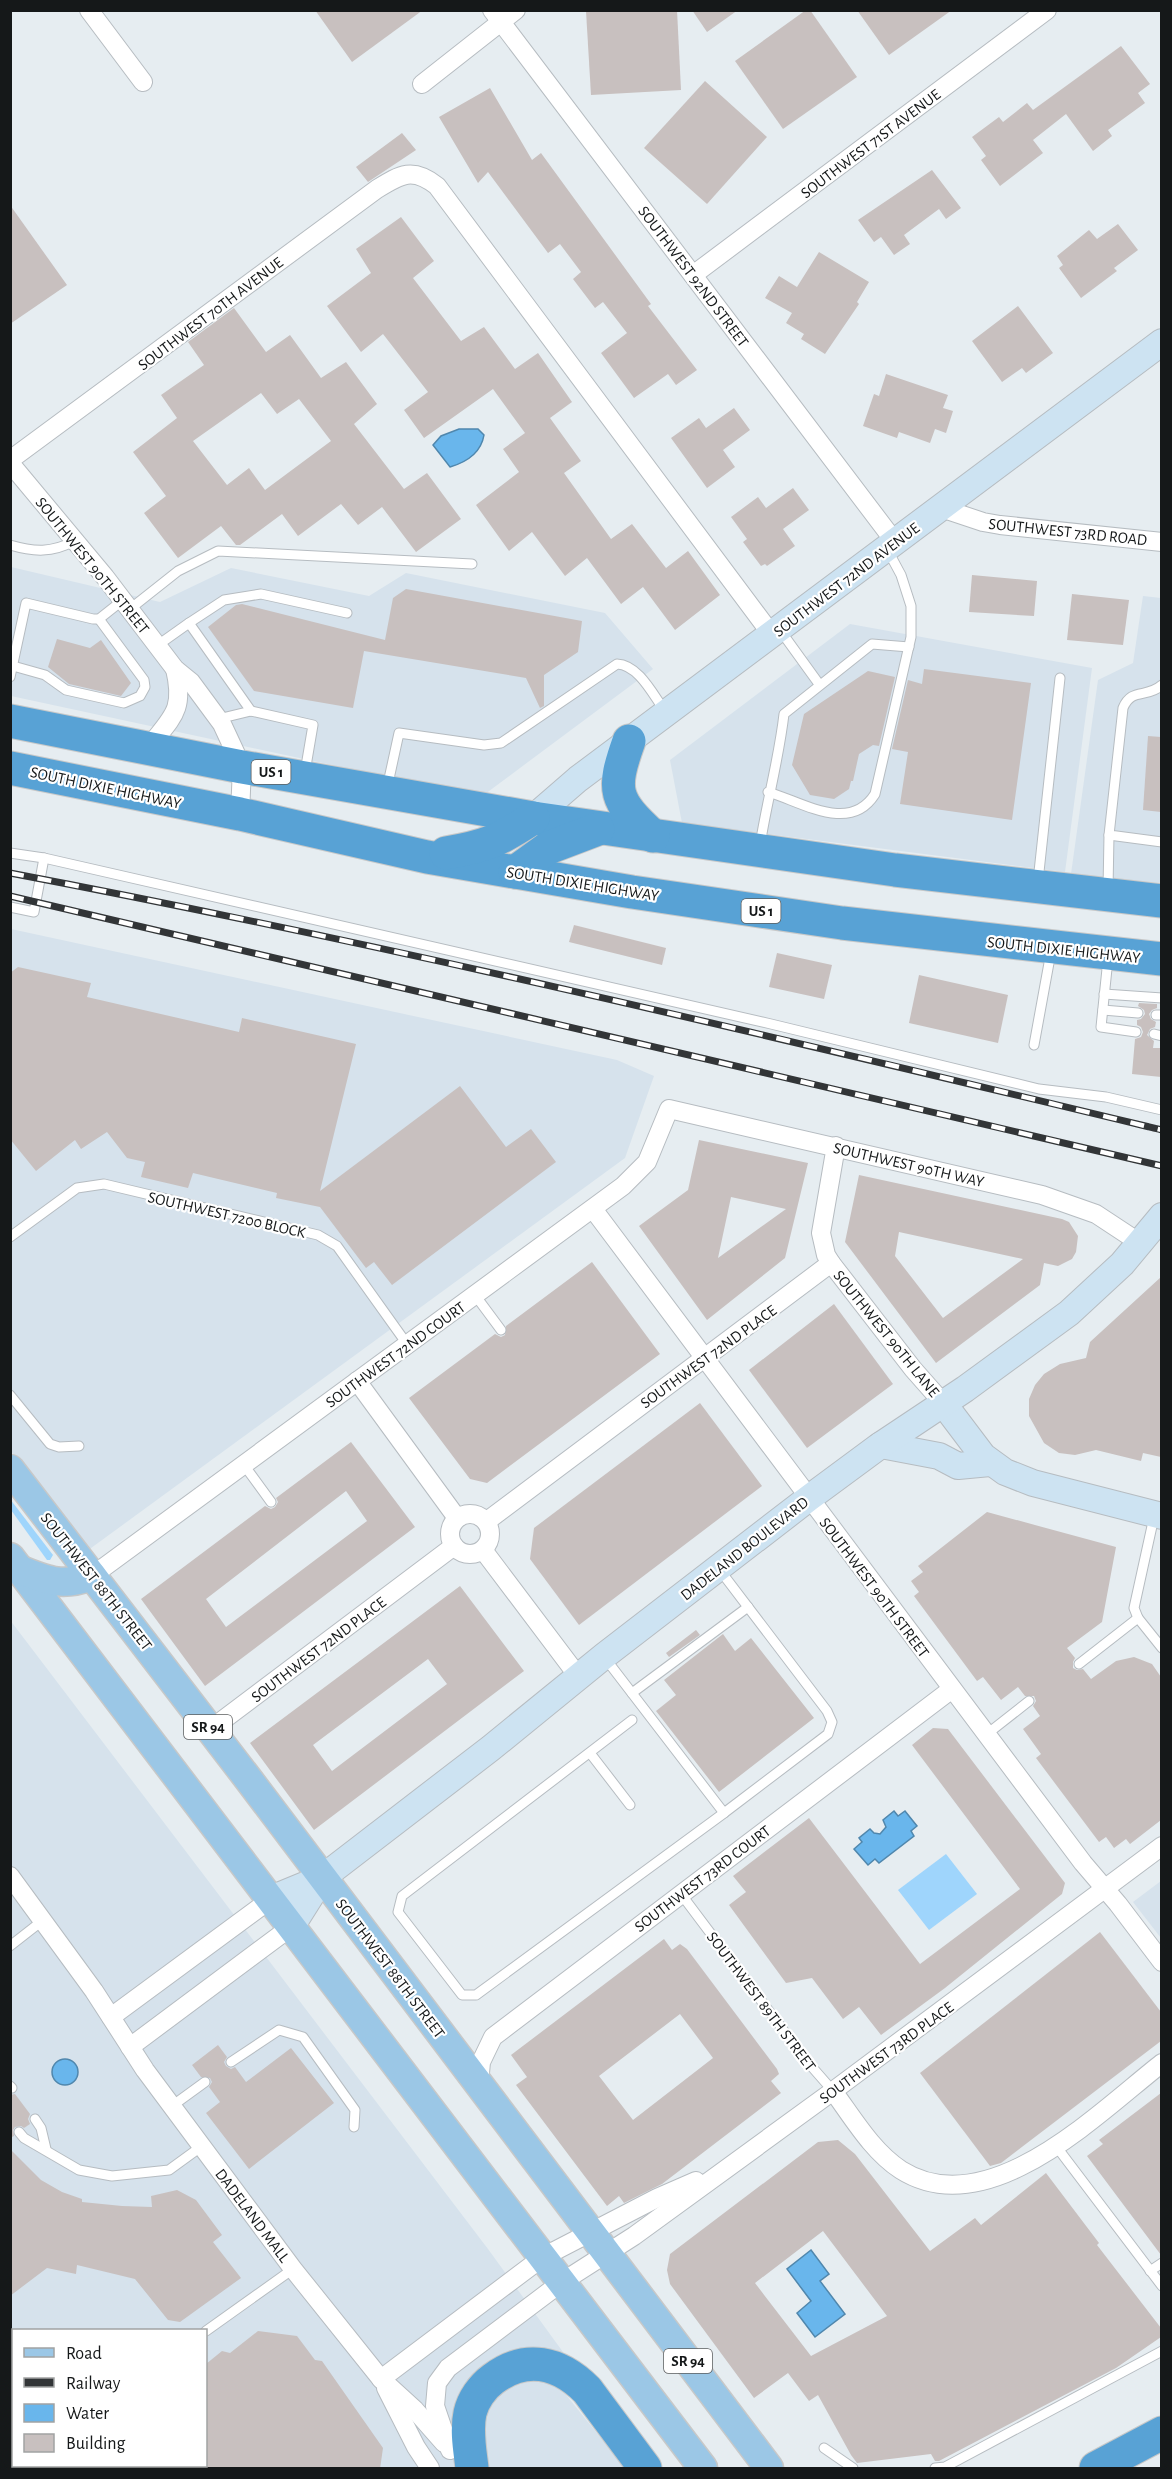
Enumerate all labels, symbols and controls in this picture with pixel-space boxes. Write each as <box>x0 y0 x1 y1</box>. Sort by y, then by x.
street label: SOUTHWEST 71ST AVENUE <box>798 86 944 201</box>
street label: SOUTHWEST 92ND STREET <box>635 203 751 350</box>
street label: SOUTHWEST 70TH AVENUE <box>135 254 286 373</box>
street label: SOUTHWEST 90TH STREET <box>32 494 152 637</box>
street label: SOUTHWEST 73RD ROAD <box>988 516 1148 548</box>
street label: SOUTHWEST 72ND AVENUE <box>771 520 923 640</box>
road number: US 1 <box>252 760 290 784</box>
street label: SOUTH DIXIE HIGHWAY <box>29 764 183 812</box>
street label: SOUTH DIXIE HIGHWAY <box>506 864 661 904</box>
road number: US 1 <box>742 899 780 923</box>
street label: SOUTH DIXIE HIGHWAY <box>986 934 1142 966</box>
street label: SOUTHWEST 90TH WAY <box>832 1140 986 1190</box>
street label: SOUTHWEST 7200 BLOCK <box>146 1189 307 1241</box>
street label: SOUTHWEST 90TH LANE <box>830 1267 942 1400</box>
street label: SOUTHWEST 72ND COURT <box>323 1299 469 1411</box>
street label: SOUTHWEST 72ND PLACE <box>638 1302 780 1411</box>
street label: DADELAND BOULEVARD <box>678 1494 812 1604</box>
street label: SOUTHWEST 88TH STREET <box>38 1510 155 1654</box>
street label: SOUTHWEST 90TH STREET <box>816 1515 932 1661</box>
street label: SOUTHWEST 72ND PLACE <box>248 1594 389 1706</box>
road number: SR 94 <box>184 1715 232 1739</box>
street label: SOUTHWEST 73RD COURT <box>632 1822 774 1935</box>
street label: SOUTHWEST 88TH STREET <box>333 1896 448 2041</box>
street label: SOUTHWEST 89TH STREET <box>704 1929 819 2074</box>
street label: SOUTHWEST 73RD PLACE <box>817 1999 957 2107</box>
street label: DADELAND MALL <box>212 2166 293 2266</box>
legend <box>12 2329 207 2467</box>
text: Road <box>66 2345 102 2363</box>
road number: SR 94 <box>664 2349 712 2373</box>
text: Railway <box>66 2375 121 2393</box>
text: Water <box>66 2405 109 2423</box>
text: Building <box>66 2435 126 2453</box>

